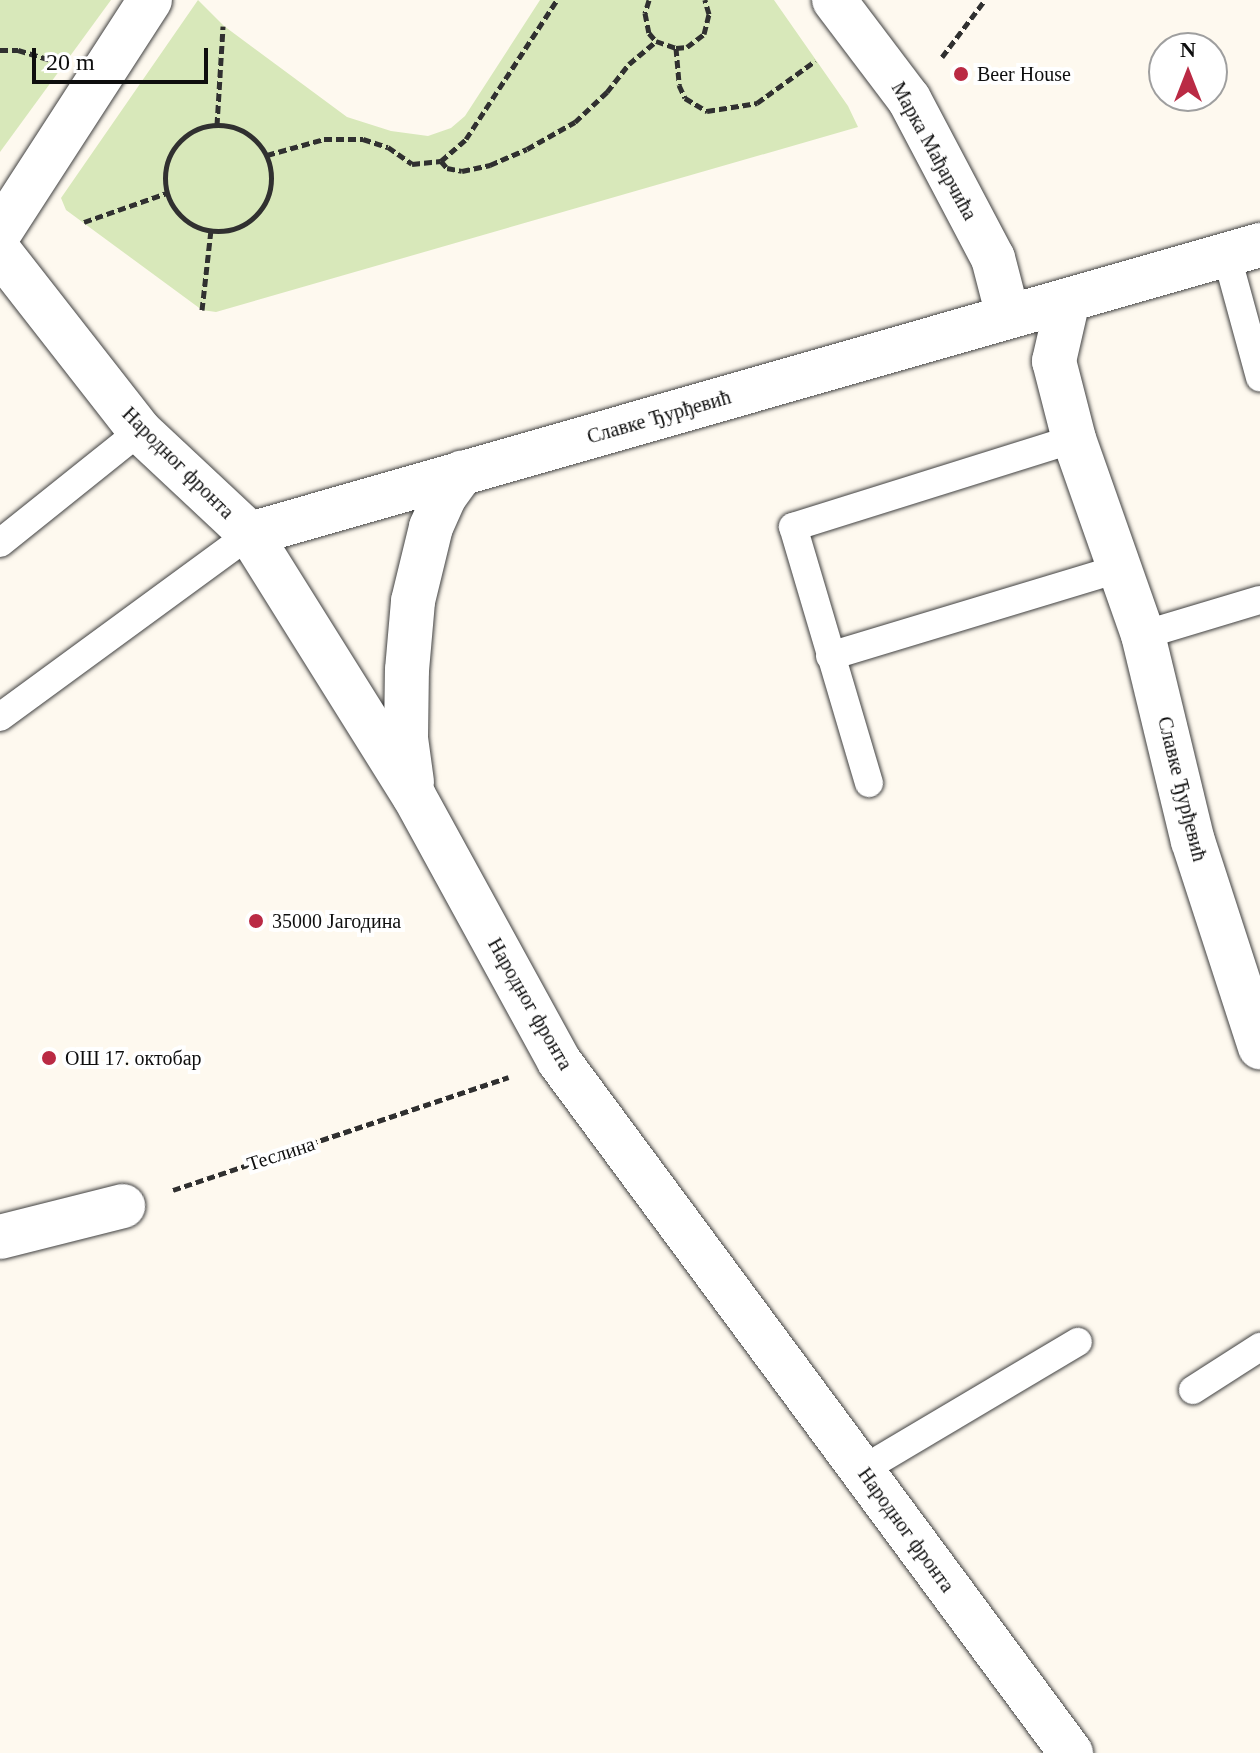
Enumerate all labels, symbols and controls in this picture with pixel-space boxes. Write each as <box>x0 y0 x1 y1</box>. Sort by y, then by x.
scale bar <box>36 32 212 82</box>
north arrow <box>1148 32 1228 112</box>
text: N <box>1180 37 1196 62</box>
text: 20 m <box>46 49 95 75</box>
place label: Beer House <box>977 62 1071 86</box>
marker: Beer House <box>952 65 970 83</box>
street label: Марка Мађарчића <box>886 78 982 224</box>
street label: Славке Ђурђевић <box>584 385 734 449</box>
street label: Народног фронта <box>117 402 239 524</box>
street label: Славке Ђурђевић <box>1152 714 1212 864</box>
place label: 35000 Јагодина <box>272 909 401 933</box>
marker: 35000 Јагодина <box>247 912 265 930</box>
street label: Народног фронта <box>483 934 577 1074</box>
place label: ОШ 17. октобар <box>65 1046 202 1070</box>
marker: ОШ 17. октобар <box>40 1049 58 1067</box>
street label: Теслина <box>244 1132 318 1176</box>
street label: Народног фронта <box>853 1463 959 1597</box>

